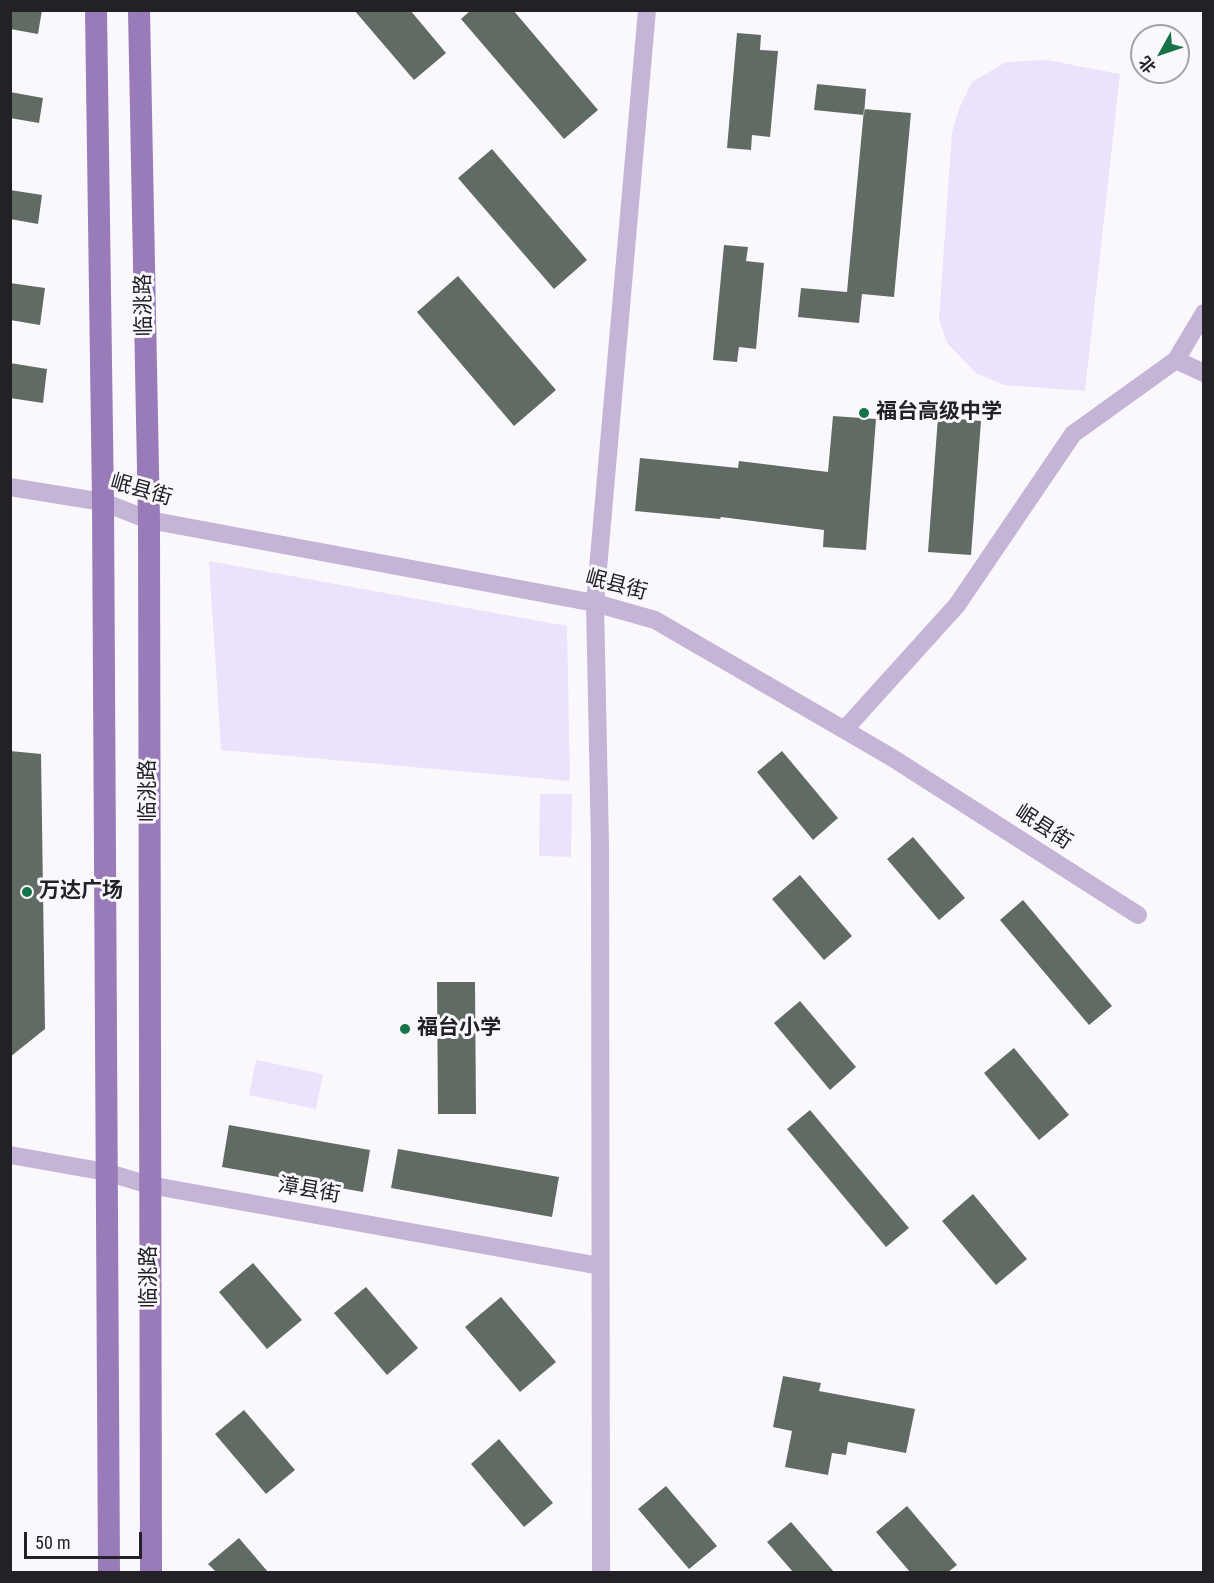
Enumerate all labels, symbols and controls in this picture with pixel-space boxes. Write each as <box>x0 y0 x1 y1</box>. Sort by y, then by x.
north arrow <box>1130 24 1190 84</box>
text: 北 <box>1135 52 1160 77</box>
street label: 临洮路 <box>132 273 158 337</box>
place label: 福台高级中学 <box>876 400 1002 426</box>
marker: 福台高级中学 <box>857 406 871 420</box>
street label: 岷县街 <box>107 470 175 512</box>
street label: 岷县街 <box>582 566 650 606</box>
street label: 临洮路 <box>136 760 162 822</box>
street label: 岷县街 <box>1010 800 1076 856</box>
place label: 万达广场 <box>39 879 123 905</box>
marker: 万达广场 <box>20 885 34 899</box>
place label: 福台小学 <box>417 1016 501 1042</box>
marker: 福台小学 <box>398 1022 412 1036</box>
street label: 漳县街 <box>276 1173 342 1209</box>
street label: 临洮路 <box>137 1246 163 1308</box>
scale bar <box>27 1520 146 1558</box>
text: 50 m <box>35 1532 70 1553</box>

